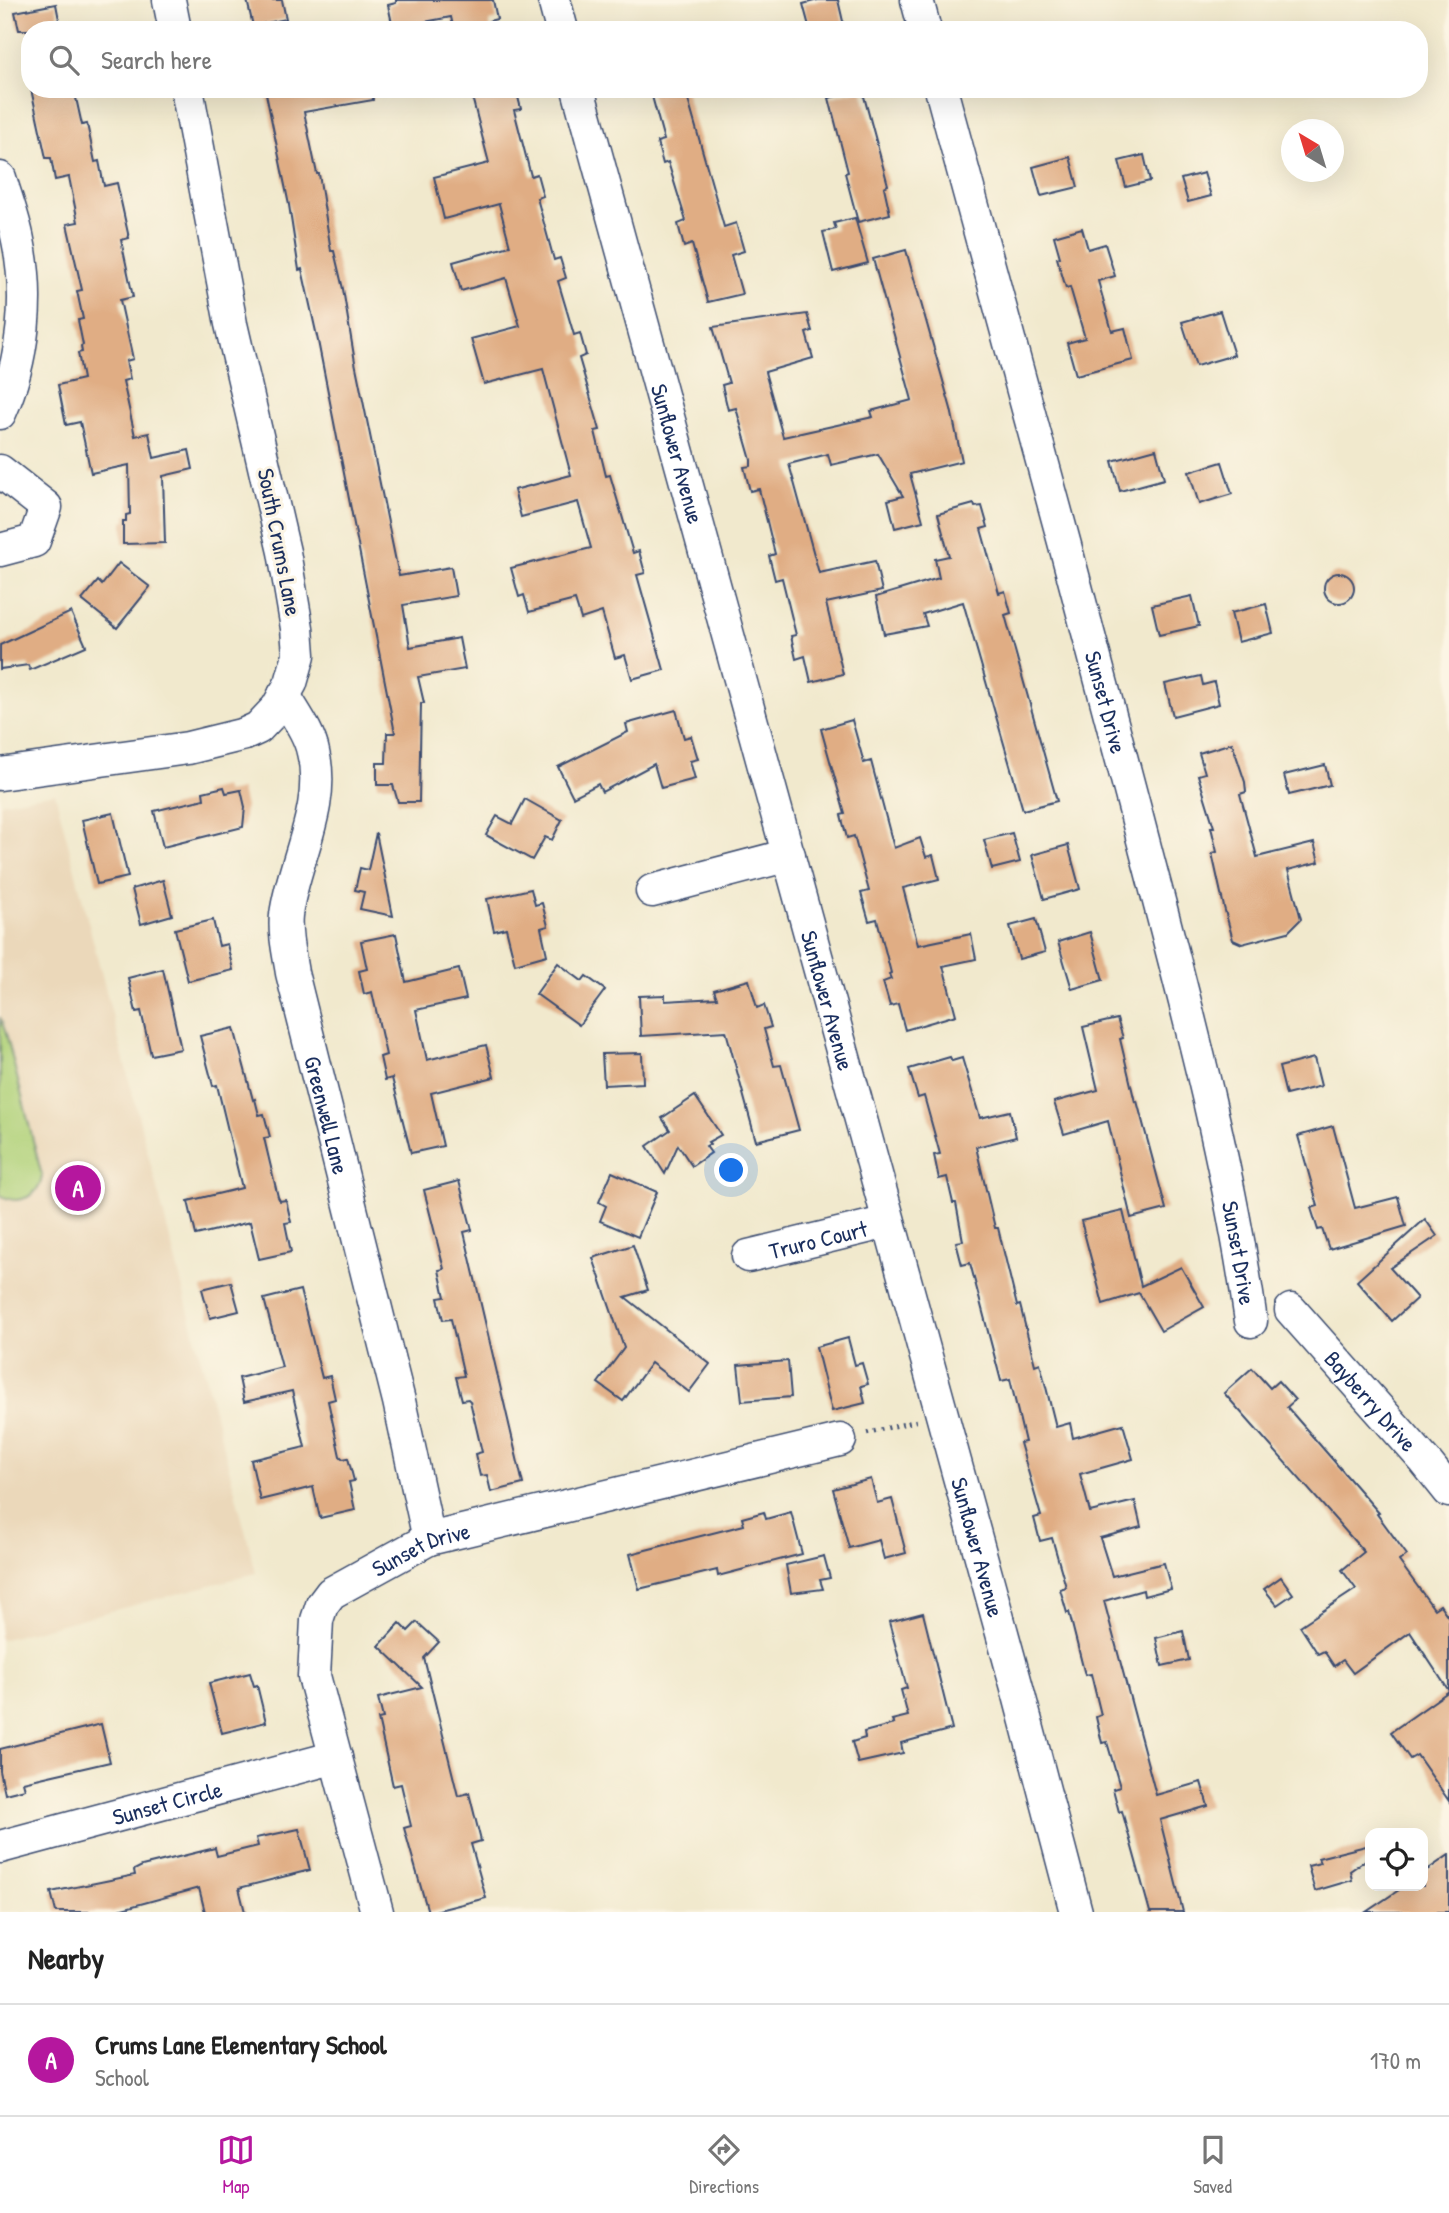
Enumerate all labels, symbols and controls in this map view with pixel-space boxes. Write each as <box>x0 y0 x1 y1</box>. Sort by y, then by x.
search box <box>21 21 1428 98</box>
icon: search <box>45 41 83 79</box>
text: Search here <box>101 42 212 77</box>
north arrow <box>1281 119 1344 182</box>
street label: Sunflower Avenue <box>644 380 712 527</box>
street label: South Crums Lane <box>251 466 309 618</box>
street label: Sunset Drive <box>1078 647 1135 757</box>
street label: Sunflower Avenue <box>794 927 862 1074</box>
street label: Greenwell Lane <box>298 1053 357 1177</box>
your location <box>714 1153 748 1187</box>
pin: A <box>55 1162 101 1214</box>
street label: Sunset Drive <box>1215 1198 1264 1307</box>
street label: Truro Court <box>766 1212 871 1266</box>
street label: Bayberry Drive <box>1318 1343 1424 1458</box>
street label: Sunflower Avenue <box>944 1474 1012 1620</box>
street label: Sunset Drive <box>366 1514 473 1583</box>
street label: Sunset Circle <box>109 1773 225 1832</box>
map controls <box>1365 1828 1428 1891</box>
button: locate <box>1365 1828 1428 1891</box>
text: Nearby <box>28 1938 104 1978</box>
text: Crums Lane Elementary School <box>95 2027 387 2062</box>
text: A <box>45 2045 57 2076</box>
text: 170 m <box>1370 2045 1421 2076</box>
text: School <box>95 2062 149 2093</box>
tab: Map <box>217 2131 255 2199</box>
tab: Directions <box>689 2131 759 2199</box>
tab: Saved <box>1193 2131 1232 2199</box>

